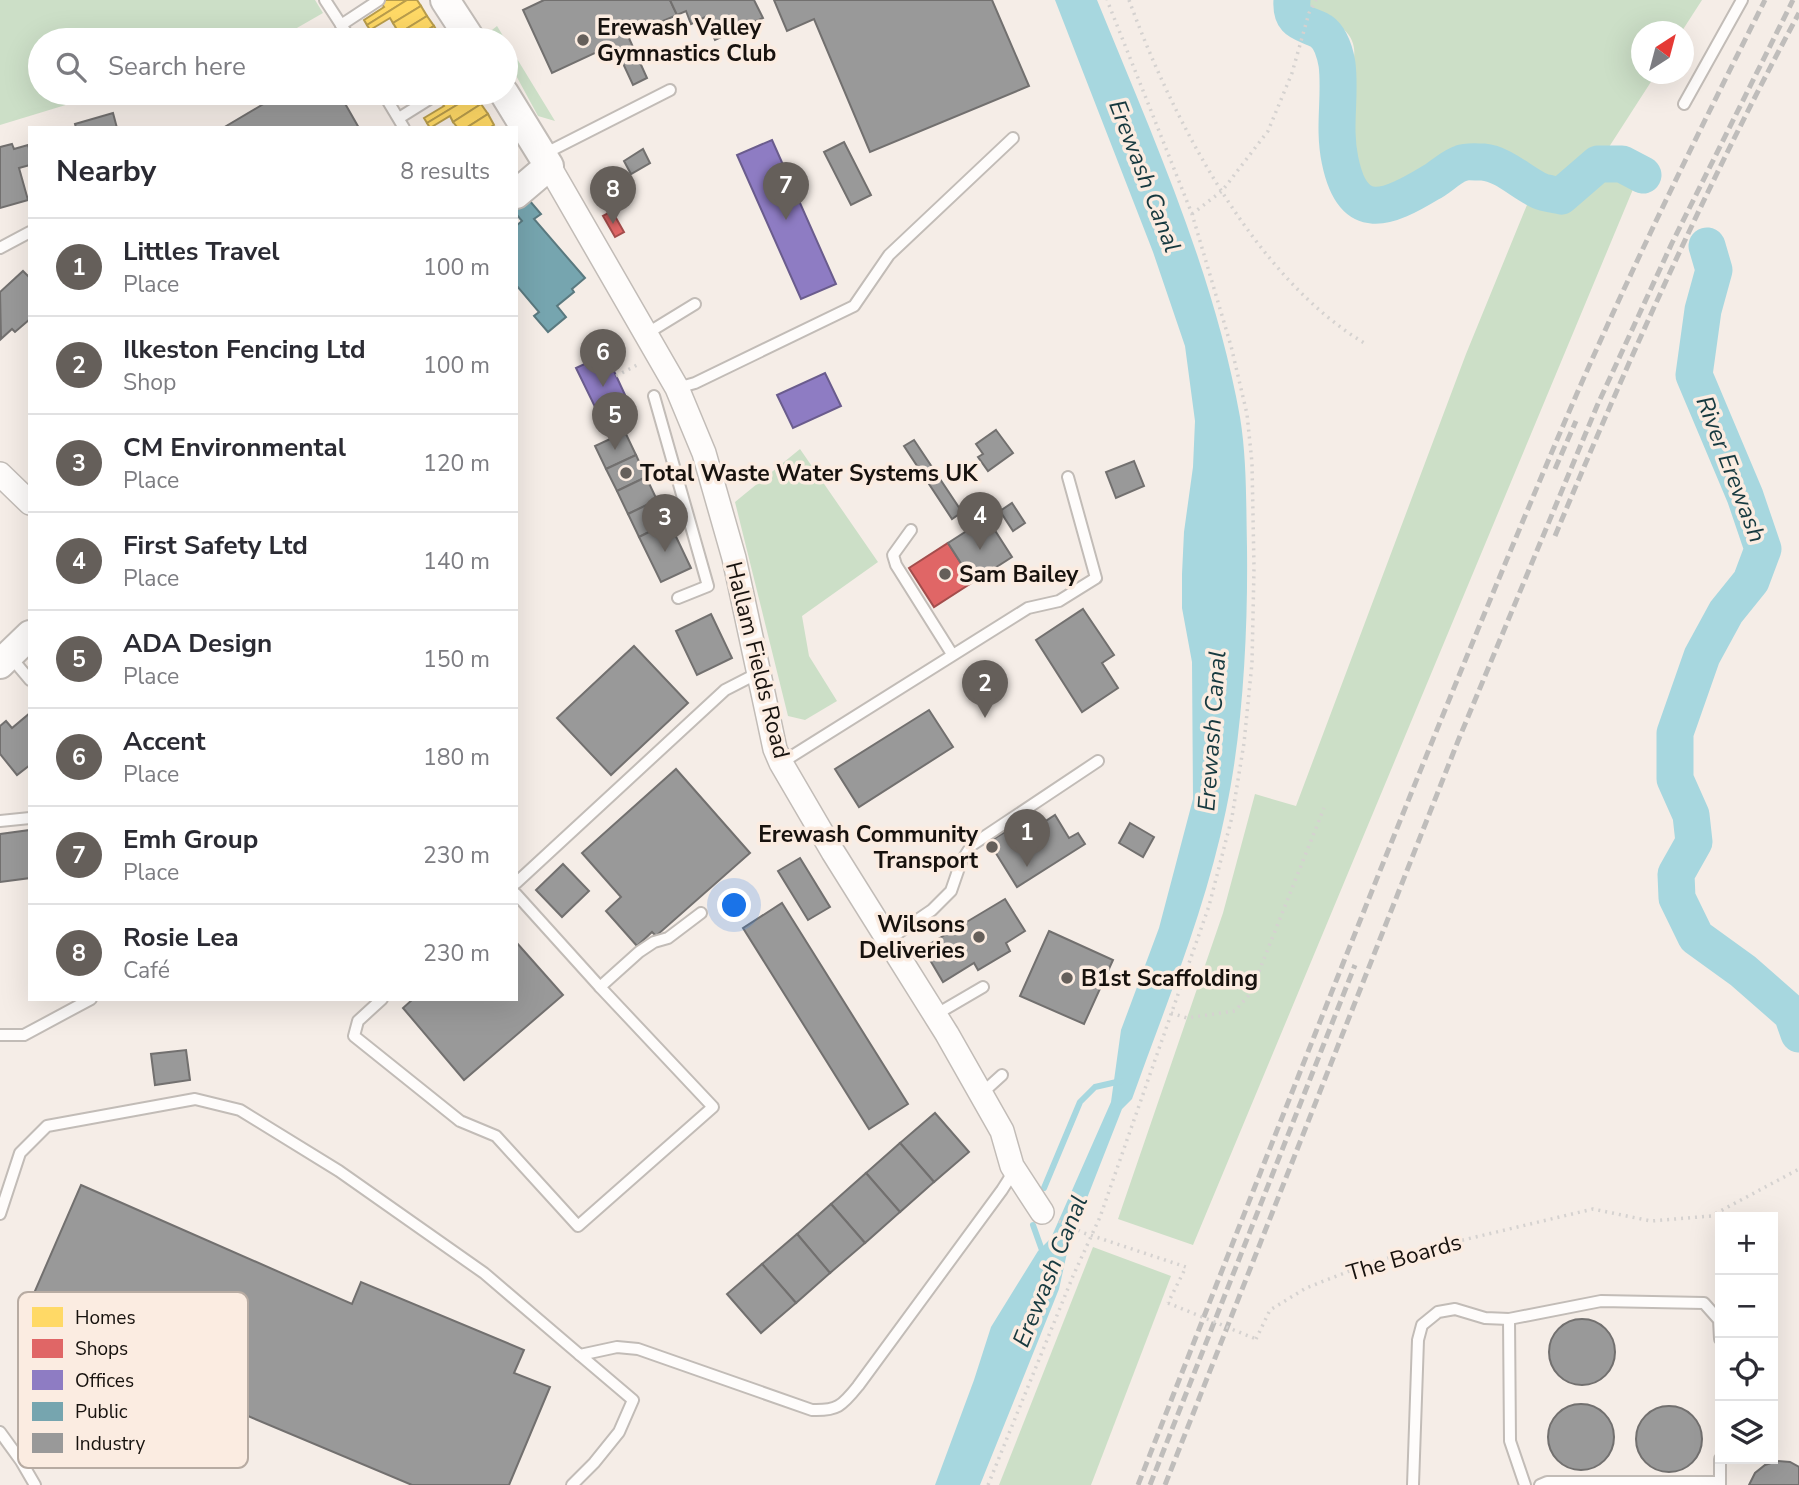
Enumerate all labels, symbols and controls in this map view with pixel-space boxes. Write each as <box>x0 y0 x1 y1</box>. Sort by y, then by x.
place label: Erewash Valley Gymnastics Club <box>597 12 776 69</box>
north arrow <box>1631 21 1694 84</box>
search box <box>28 28 518 105</box>
marker: Erewash Valley Gymnastics Club <box>575 32 591 48</box>
icon: search <box>52 48 90 86</box>
text: Search here <box>108 49 246 84</box>
water label: Erewash Canal <box>1101 95 1189 257</box>
text: Nearby <box>56 151 156 192</box>
text: 8 results <box>400 156 490 187</box>
pin: 7 <box>763 162 809 220</box>
pin: 8 <box>590 166 636 224</box>
text: Littles Travel <box>123 234 280 269</box>
text: 1 <box>72 252 86 283</box>
text: 100 m <box>423 252 490 283</box>
text: Place <box>123 269 179 300</box>
pin: 6 <box>580 329 626 387</box>
text: Ilkeston Fencing Ltd <box>123 332 366 367</box>
text: 2 <box>72 350 86 381</box>
text: 100 m <box>423 350 490 381</box>
text: Shop <box>123 367 176 398</box>
water label: River Erewash <box>1688 391 1774 547</box>
pin: 5 <box>592 392 638 450</box>
text: CM Environmental <box>123 430 346 465</box>
text: 3 <box>72 448 86 479</box>
text: 120 m <box>423 448 490 479</box>
place label: Total Waste Water Systems UK <box>640 458 978 489</box>
text: Place <box>123 465 179 496</box>
marker: Total Waste Water Systems UK <box>618 465 634 481</box>
pin: 4 <box>957 492 1003 550</box>
pin: 3 <box>642 494 688 552</box>
text: First Safety Ltd <box>123 528 308 563</box>
text: 4 <box>72 546 86 577</box>
text: 140 m <box>423 546 490 577</box>
street label: Hallam Fields Road <box>718 558 797 762</box>
place label: Sam Bailey <box>959 559 1079 590</box>
text: Place <box>123 563 179 594</box>
marker: Sam Bailey <box>937 566 953 582</box>
text: ADA Design <box>123 626 272 661</box>
text: 5 <box>72 644 86 675</box>
text: 150 m <box>423 644 490 675</box>
water label: Erewash Canal <box>1190 650 1234 812</box>
pin: 2 <box>962 660 1008 718</box>
text: Place <box>123 661 179 692</box>
text: Accent <box>123 724 206 759</box>
text: 6 <box>72 742 86 773</box>
text: 180 m <box>423 742 490 773</box>
text: Place <box>123 759 179 790</box>
pin: 1 <box>1004 809 1050 867</box>
place label: Erewash Community Transport <box>758 819 979 876</box>
text: Emh Group <box>123 822 258 857</box>
marker: Erewash Community Transport <box>984 839 1000 855</box>
text: 7 <box>72 840 86 871</box>
text: 230 m <box>423 840 490 871</box>
text: Place <box>123 857 179 888</box>
your location <box>717 888 751 922</box>
place label: Wilsons Deliveries <box>859 909 965 966</box>
text: Rosie Lea <box>123 920 239 955</box>
marker: Wilsons Deliveries <box>971 929 987 945</box>
text: 8 <box>72 938 86 969</box>
text: 230 m <box>423 938 490 969</box>
text: Café <box>123 955 170 986</box>
place label: B1st Scaffolding <box>1081 963 1258 994</box>
marker: B1st Scaffolding <box>1059 970 1075 986</box>
water label: Erewash Canal <box>1005 1190 1095 1352</box>
map controls <box>1715 1212 1778 1464</box>
button: + <box>1715 1212 1778 1275</box>
street label: The Boards <box>1343 1226 1465 1289</box>
button: − <box>1715 1275 1778 1338</box>
legend <box>18 1292 248 1468</box>
text: Homes <box>75 1305 136 1331</box>
text: Shops <box>75 1336 128 1362</box>
button: locate <box>1715 1338 1778 1401</box>
text: Offices <box>75 1368 134 1394</box>
text: Public <box>75 1399 128 1425</box>
button: layers <box>1715 1401 1778 1464</box>
text: Industry <box>75 1431 145 1457</box>

